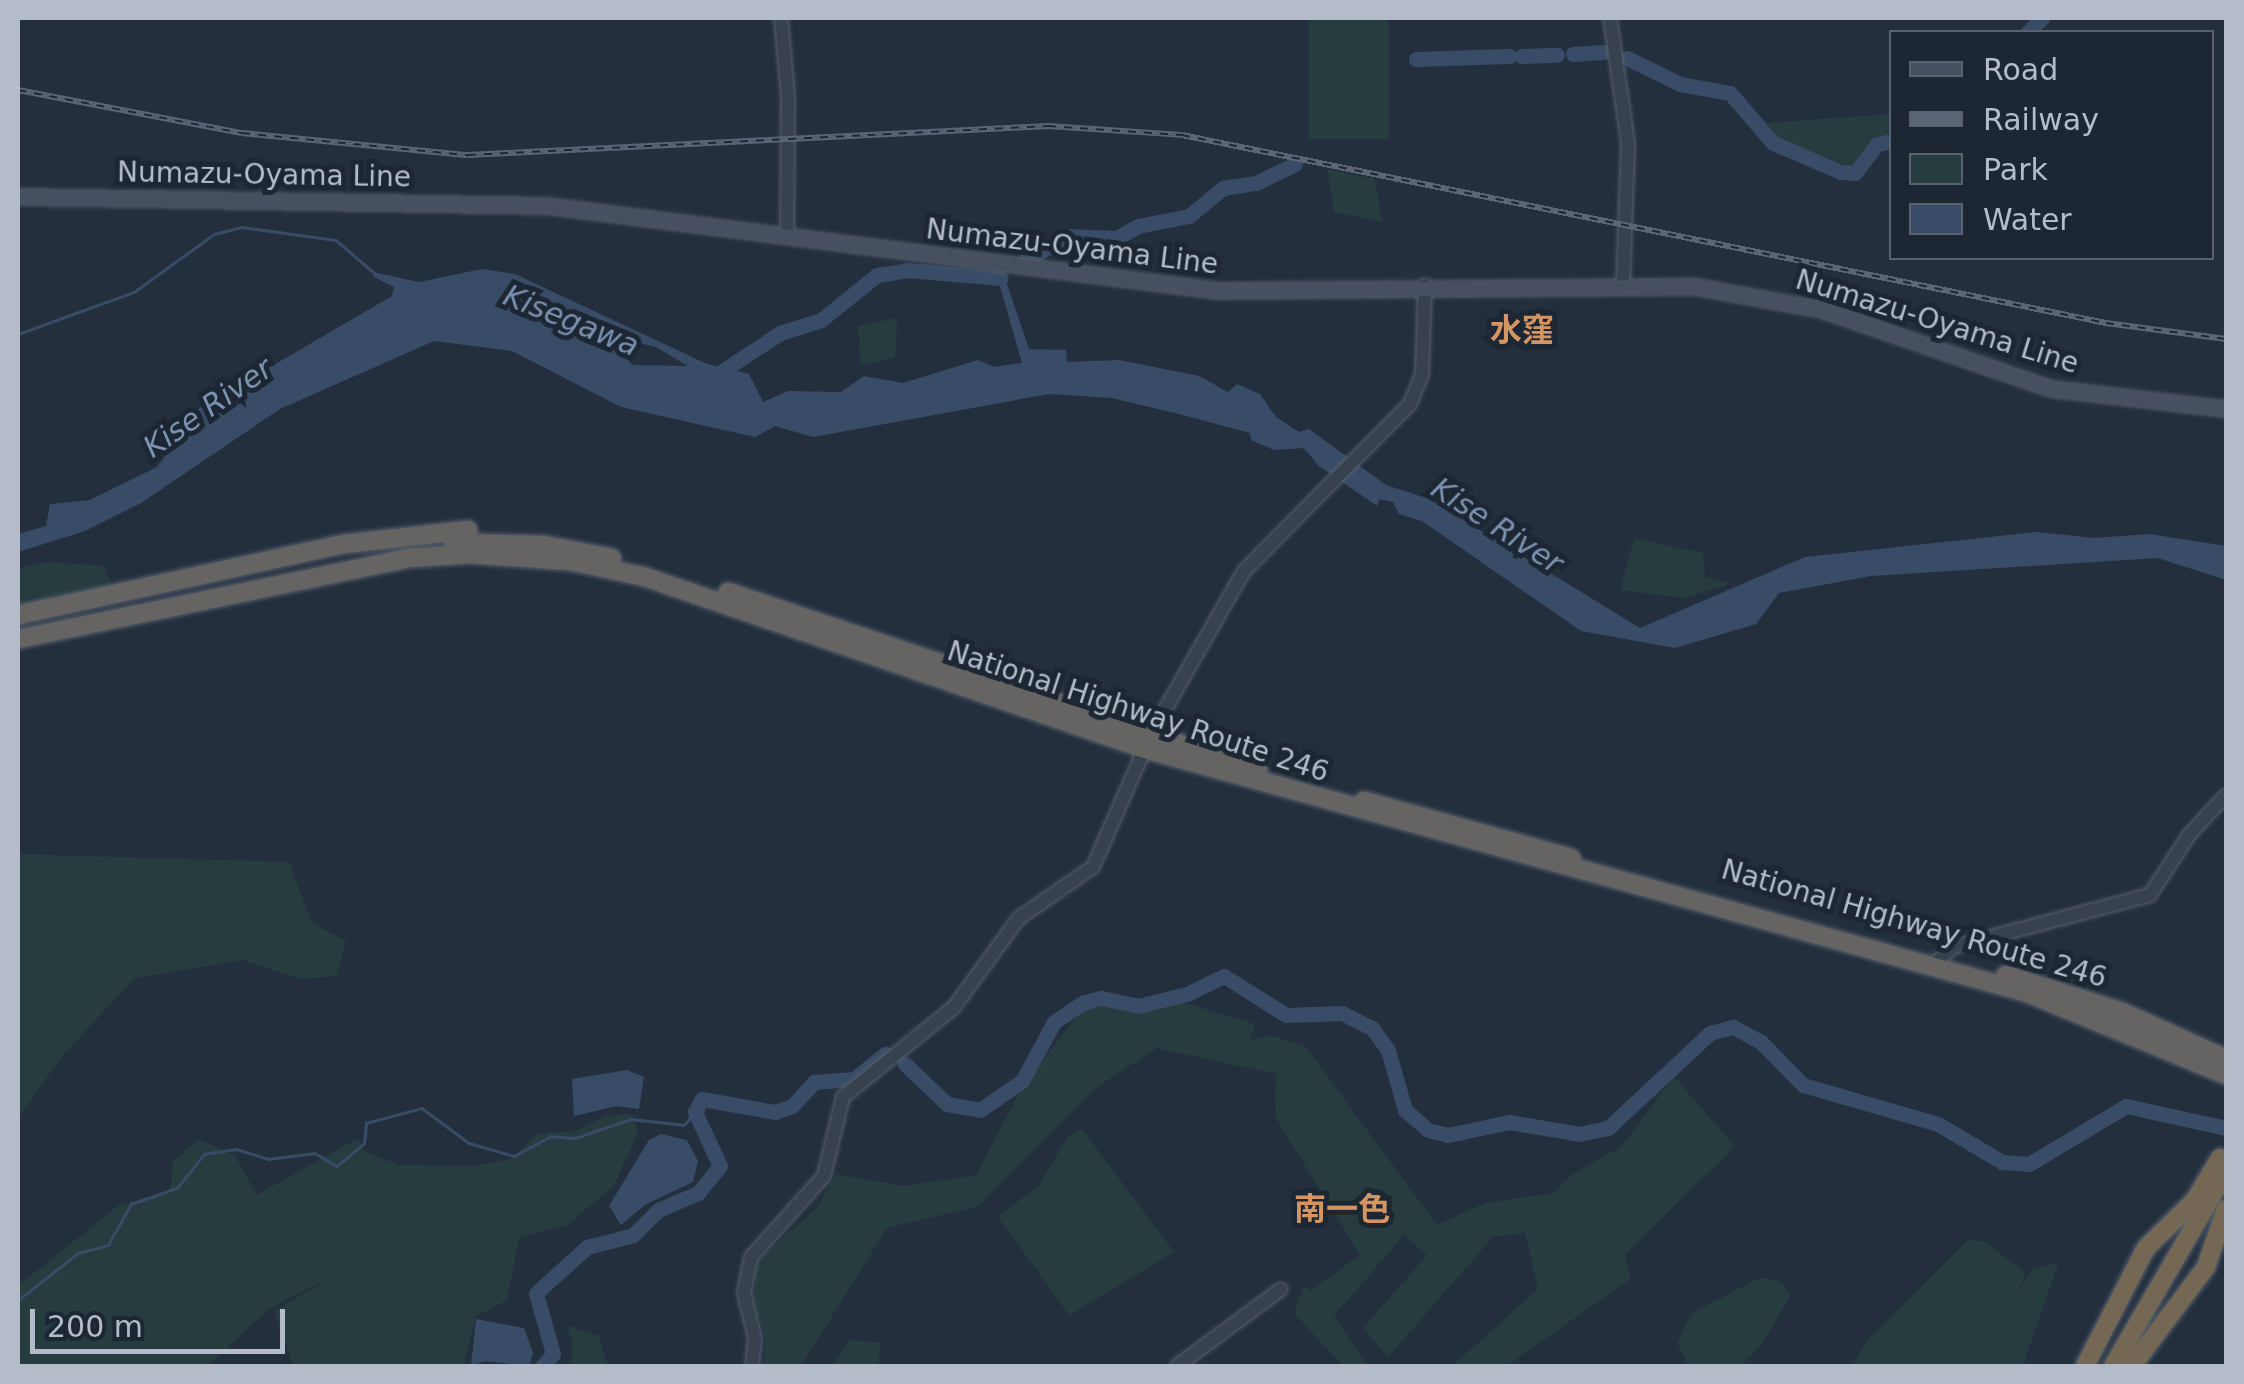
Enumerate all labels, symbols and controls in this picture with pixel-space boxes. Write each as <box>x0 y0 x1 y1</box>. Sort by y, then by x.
legend <box>1889 30 2214 260</box>
text: Road <box>1983 52 2058 87</box>
text: Railway <box>1983 102 2099 137</box>
text: Park <box>1983 152 2048 187</box>
street label: Numazu-Oyama Line <box>117 156 411 194</box>
text: Water <box>1983 202 2072 237</box>
street label: Numazu-Oyama Line <box>924 212 1220 282</box>
street label: Numazu-Oyama Line <box>1792 263 2082 381</box>
water label: Kisegawa <box>498 278 644 364</box>
district label: 水窪 <box>1490 311 1554 349</box>
water label: Kise River <box>137 350 279 466</box>
water label: Kise River <box>1425 470 1569 582</box>
street label: National Highway Route 246 <box>943 634 1333 790</box>
street label: National Highway Route 246 <box>1718 853 2110 995</box>
district label: 南一色 <box>1294 1190 1390 1228</box>
scale bar <box>35 1289 290 1351</box>
text: 200 m <box>47 1309 143 1344</box>

